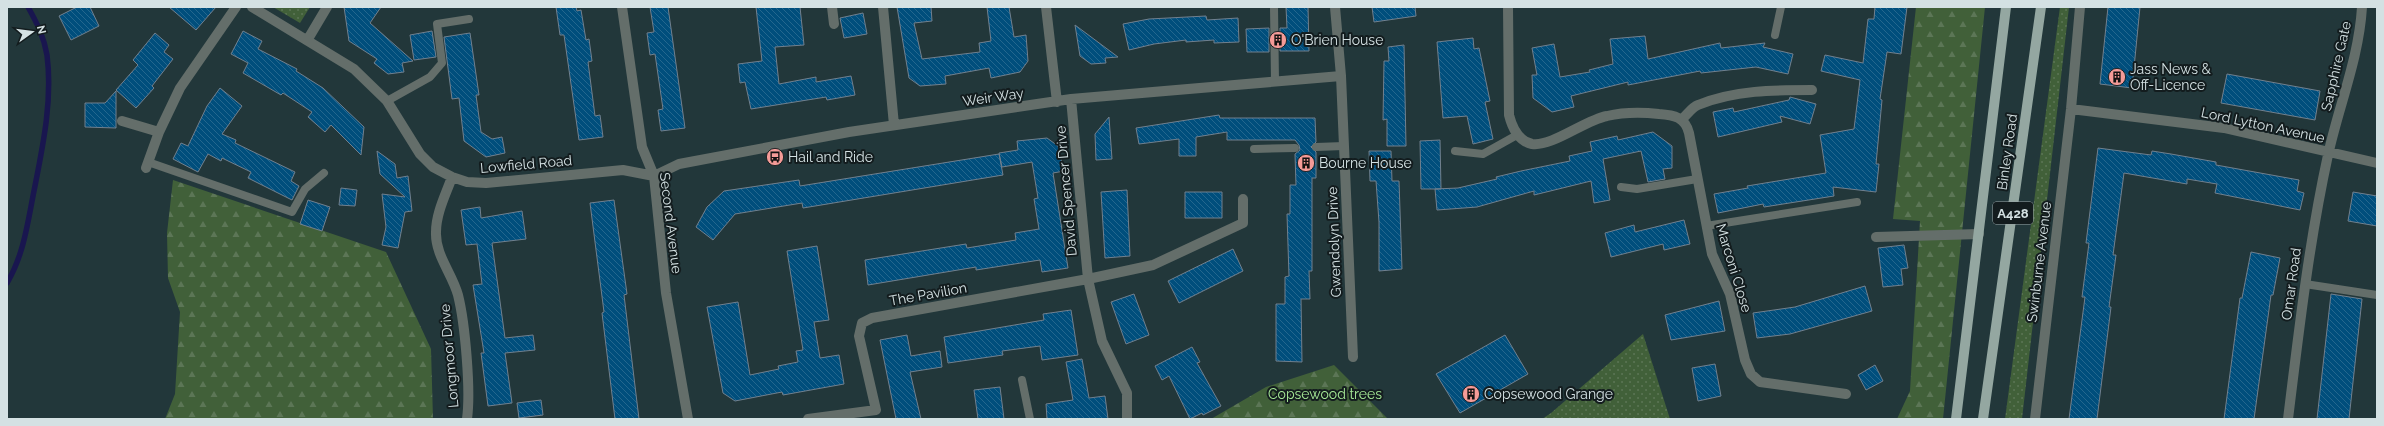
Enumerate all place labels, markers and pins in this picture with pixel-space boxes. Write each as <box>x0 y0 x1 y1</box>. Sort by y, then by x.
building icon: O'Brien House <box>1268 30 1288 50</box>
place label: O'Brien House <box>1291 32 1383 48</box>
place label: Jass News & Off-Licence <box>2130 61 2212 93</box>
building icon: Jass News & Off-Licence <box>2107 67 2127 87</box>
bus stop icon: Hail and Ride <box>765 147 785 167</box>
place label: Hail and Ride <box>788 149 873 165</box>
building icon: Bourne House <box>1296 153 1316 173</box>
place label: Bourne House <box>1319 155 1412 171</box>
building icon: Copsewood Grange <box>1461 384 1481 404</box>
place label: Copsewood Grange <box>1484 386 1613 402</box>

